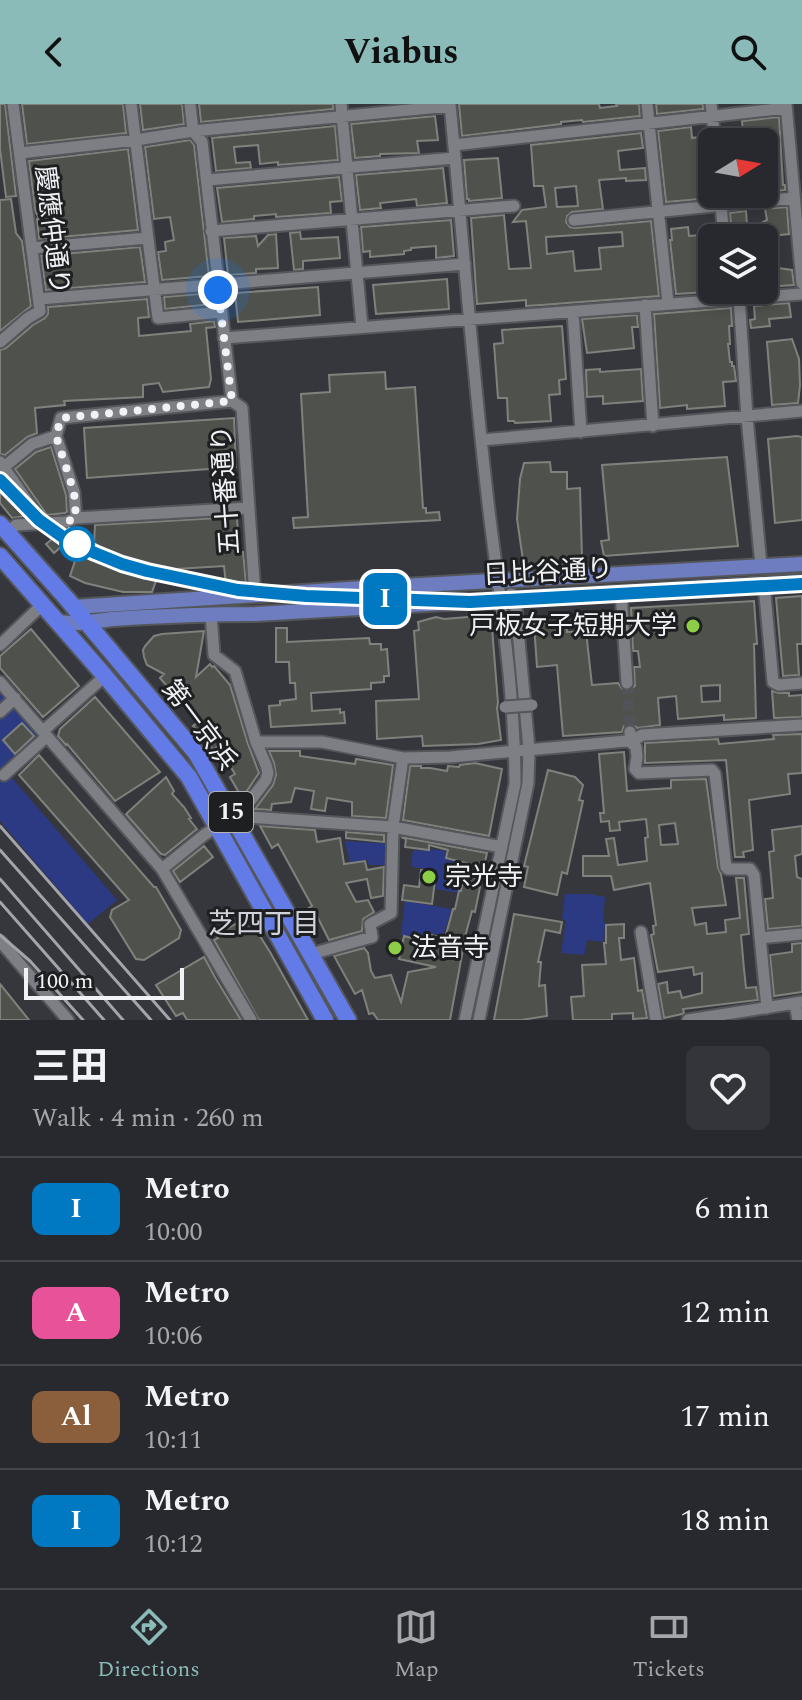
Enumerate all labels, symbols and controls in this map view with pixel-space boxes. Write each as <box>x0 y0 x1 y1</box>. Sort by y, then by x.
text: Viabus <box>343 25 459 80</box>
icon: back <box>32 30 76 74</box>
icon: search <box>726 30 770 74</box>
north arrow <box>698 128 778 208</box>
map controls <box>698 128 778 304</box>
street label: 慶應仲通り <box>24 163 80 297</box>
button: layers <box>698 224 778 304</box>
your location <box>198 270 238 310</box>
street label: 五十番通り <box>202 424 250 556</box>
unlabelled marker <box>60 527 94 561</box>
street label: 日比谷通り <box>482 549 614 595</box>
line badge: I <box>359 573 411 625</box>
text: I <box>379 577 391 620</box>
place label: 戸板女子短期大学 <box>469 606 677 646</box>
marker: 戸板女子短期大学 <box>684 617 702 635</box>
street label: 第一京浜 <box>152 671 246 779</box>
road number: 15 <box>209 792 253 832</box>
place label: 宗光寺 <box>445 857 523 897</box>
marker: 宗光寺 <box>420 868 438 886</box>
district label: 芝四丁目 <box>208 903 320 946</box>
place label: 法音寺 <box>411 928 489 968</box>
marker: 法音寺 <box>386 939 404 957</box>
scale bar <box>24 964 184 1000</box>
text: 100 m <box>36 965 93 998</box>
text: 三田 <box>32 1039 108 1097</box>
button: heart <box>686 1046 770 1130</box>
text: Walk · 4 min · 260 m <box>32 1098 264 1138</box>
text: Metro <box>144 1166 230 1212</box>
text: 6 min <box>695 1186 770 1232</box>
text: I <box>70 1187 82 1230</box>
text: 10:00 <box>144 1212 203 1252</box>
text: Metro <box>144 1270 230 1316</box>
text: 12 min <box>680 1290 770 1336</box>
text: A <box>65 1291 87 1334</box>
text: 10:06 <box>144 1316 203 1356</box>
text: Metro <box>144 1374 230 1420</box>
text: 17 min <box>680 1394 770 1440</box>
text: Al <box>61 1395 91 1438</box>
text: 10:11 <box>144 1420 203 1460</box>
text: Metro <box>144 1478 230 1524</box>
text: 18 min <box>680 1498 770 1544</box>
text: I <box>70 1499 82 1542</box>
text: 10:12 <box>144 1524 203 1564</box>
tab: Directions <box>97 1605 200 1686</box>
tab: Map <box>394 1605 439 1686</box>
tab: Tickets <box>633 1605 705 1686</box>

